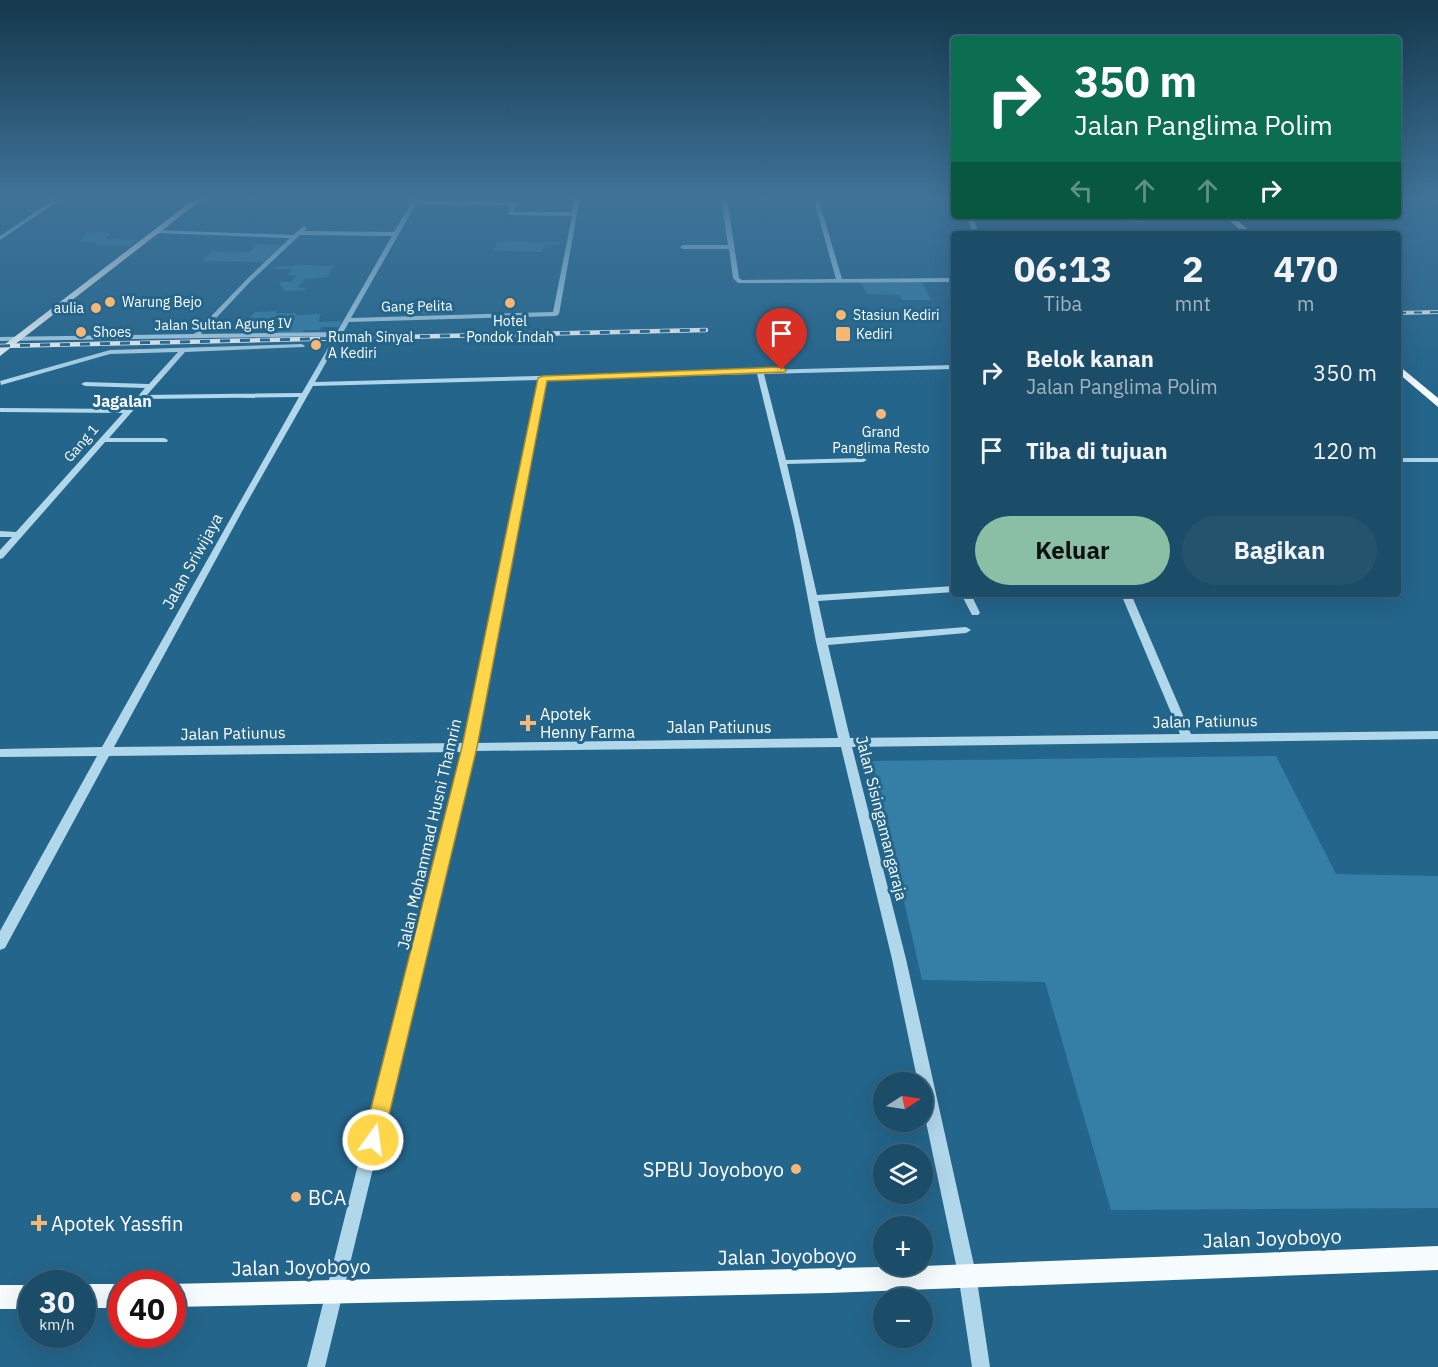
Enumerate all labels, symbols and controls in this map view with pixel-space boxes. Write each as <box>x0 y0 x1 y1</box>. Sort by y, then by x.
text: 350 m <box>1074 54 1197 109</box>
icon: right <box>975 60 1053 138</box>
text: Jalan Panglima Polim <box>1074 107 1333 142</box>
icon: left <box>1065 174 1098 207</box>
icon: ahead <box>1128 174 1161 207</box>
icon: ahead <box>1191 174 1224 207</box>
icon: right <box>1254 174 1287 207</box>
text: 06:13 <box>1014 245 1112 292</box>
text: 2 <box>1182 245 1204 292</box>
text: 470 <box>1273 245 1338 292</box>
text: Tiba <box>1044 290 1082 317</box>
text: mnt <box>1175 290 1211 317</box>
text: m <box>1297 290 1315 317</box>
place label: Warung Bejo <box>122 293 202 311</box>
marker: Warung Bejo <box>103 295 117 309</box>
street label: Gang Pelita <box>381 296 453 316</box>
marker: Hotel Pondok Indah <box>503 296 517 310</box>
place label: aulia <box>54 299 85 317</box>
marker: aulia <box>89 301 103 315</box>
place label: Stasiun Kediri <box>853 306 940 324</box>
pin <box>756 308 807 370</box>
marker: Stasiun Kediri <box>834 308 848 322</box>
place label: Hotel Pondok Indah <box>466 312 554 346</box>
street label: Jalan Sultan Agung IV <box>154 314 292 334</box>
icon: arrive <box>765 317 798 350</box>
place label: Shoes <box>93 323 132 341</box>
marker: Shoes <box>74 325 88 339</box>
marker: Kediri <box>834 325 852 343</box>
place label: Kediri <box>856 325 892 343</box>
place label: Rumah Sinyal A Kediri <box>328 328 414 362</box>
marker: Rumah Sinyal A Kediri <box>309 338 323 352</box>
text: Belok kanan <box>1026 344 1154 373</box>
icon: right <box>975 356 1008 389</box>
text: 350 m <box>1313 358 1377 387</box>
text: Jalan Panglima Polim <box>1026 373 1218 400</box>
district label: Jagalan <box>92 391 152 411</box>
marker: Grand Panglima Resto <box>874 407 888 421</box>
street label: Gang 1 <box>60 420 102 466</box>
place label: Grand Panglima Resto <box>832 423 930 457</box>
icon: arrive <box>975 434 1008 467</box>
text: Tiba di tujuan <box>1026 436 1168 465</box>
text: 120 m <box>1313 436 1377 465</box>
street label: Jalan Sriwijaya <box>157 509 227 613</box>
button: Keluar <box>975 516 1170 585</box>
button: Bagikan <box>1182 516 1377 585</box>
place label: Apotek Henny Farma <box>540 704 636 742</box>
street label: Jalan Patiunus <box>1152 710 1258 732</box>
marker: Apotek Henny Farma <box>521 716 535 730</box>
street label: Jalan Mohammad Husni Thamrin <box>393 717 465 951</box>
street label: Jalan Patiunus <box>666 717 772 737</box>
street label: Jalan Patiunus <box>180 722 286 744</box>
street label: Jalan Sisingamangaraja <box>852 734 912 903</box>
north arrow <box>873 1072 933 1132</box>
map controls <box>873 1072 933 1348</box>
position arrow <box>341 1108 405 1172</box>
button: layers <box>873 1144 933 1204</box>
place label: SPBU Joyoboyo <box>643 1156 784 1183</box>
marker: SPBU Joyoboyo <box>789 1162 803 1176</box>
place label: BCA <box>308 1184 346 1211</box>
marker: BCA <box>289 1190 303 1204</box>
place label: Apotek Yassfin <box>51 1210 183 1237</box>
marker: Apotek Yassfin <box>32 1216 46 1230</box>
button: + <box>873 1216 933 1276</box>
street label: Jalan Joyoboyo <box>1202 1222 1342 1254</box>
street label: Jalan Joyoboyo <box>717 1241 857 1271</box>
street label: Jalan Joyoboyo <box>231 1252 371 1282</box>
speed limit sign: 40 <box>108 1270 186 1348</box>
text: 30 <box>39 1282 75 1321</box>
button: − <box>873 1288 933 1348</box>
text: km/h <box>39 1315 75 1334</box>

